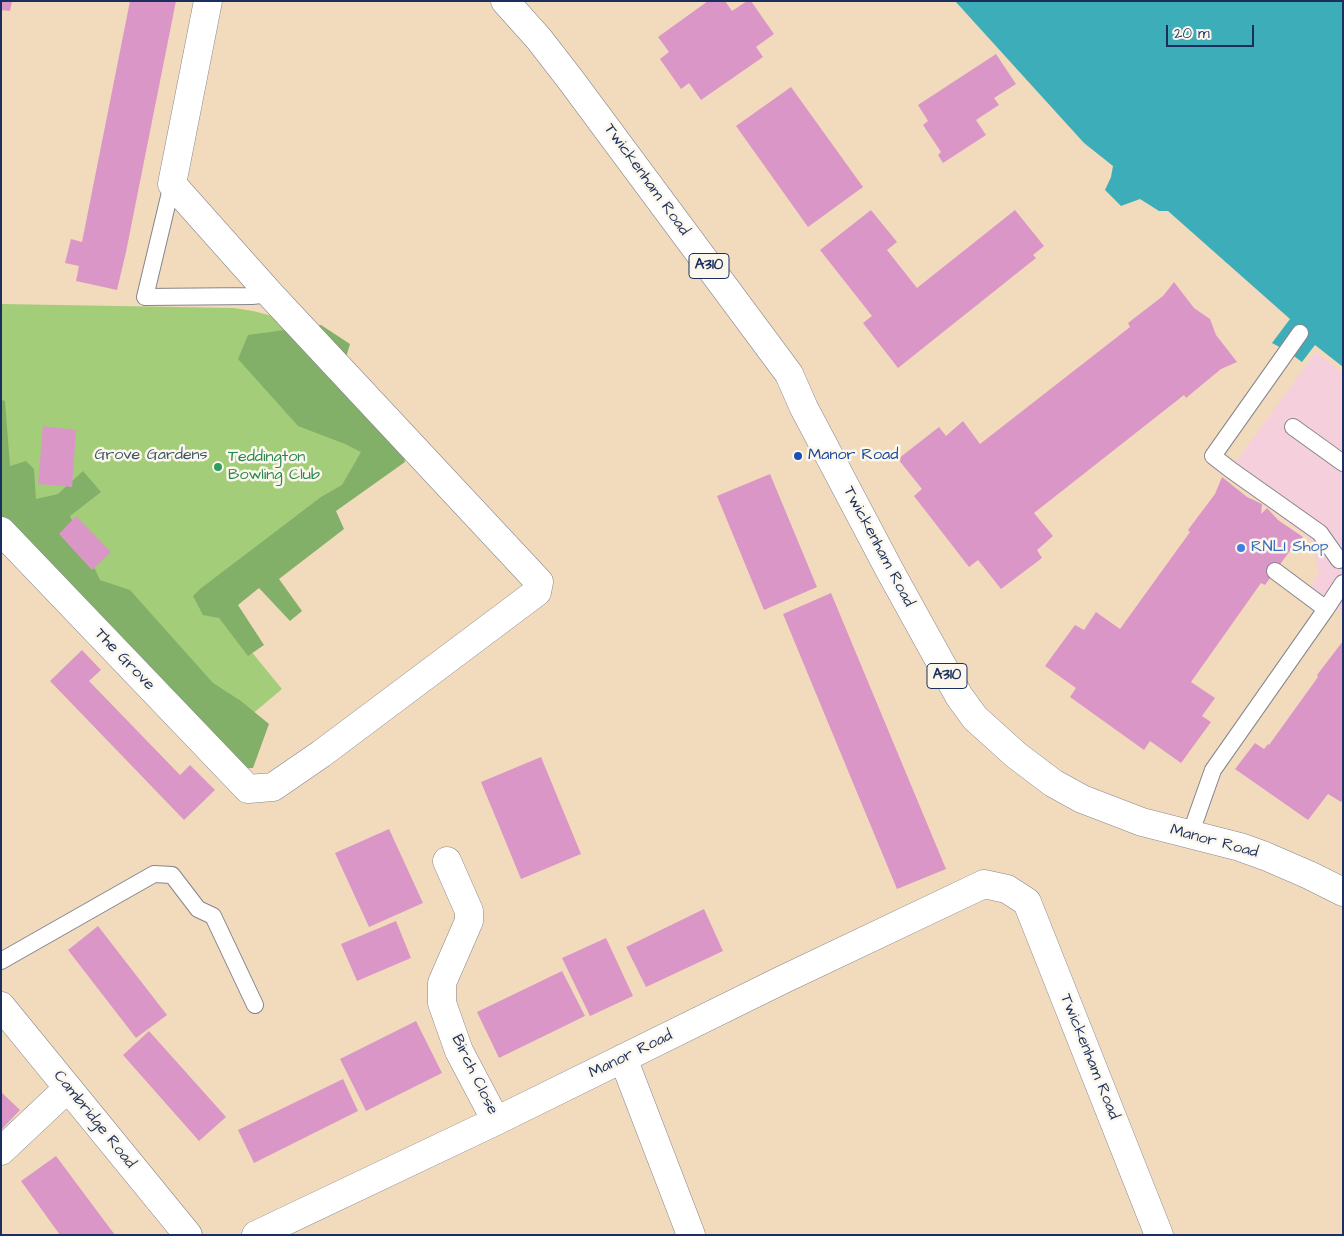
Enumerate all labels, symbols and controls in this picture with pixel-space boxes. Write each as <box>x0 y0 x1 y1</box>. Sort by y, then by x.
scale bar <box>1169 15 1256 47</box>
text: 20 m <box>1174 23 1210 44</box>
street label: Twickenham Road <box>599 120 693 240</box>
road number: A310 <box>689 254 729 278</box>
park label: Grove Gardens <box>94 446 208 466</box>
place label: Manor Road <box>808 446 898 466</box>
place label: Teddington Bowling Club <box>228 448 320 486</box>
marker: Manor Road <box>792 450 804 462</box>
marker: Teddington Bowling Club <box>212 461 224 473</box>
street label: Twickenham Road <box>838 484 918 610</box>
place label: RNLI Shop <box>1251 538 1328 558</box>
marker: RNLI Shop <box>1235 542 1247 554</box>
street label: The Grove <box>90 625 158 695</box>
road number: A310 <box>927 664 967 688</box>
street label: Manor Road <box>1168 821 1260 863</box>
street label: Twickenham Road <box>1055 991 1123 1123</box>
street label: Manor Road <box>586 1027 676 1083</box>
street label: Birch Close <box>446 1032 502 1118</box>
street label: Cambridge Road <box>49 1067 139 1173</box>

